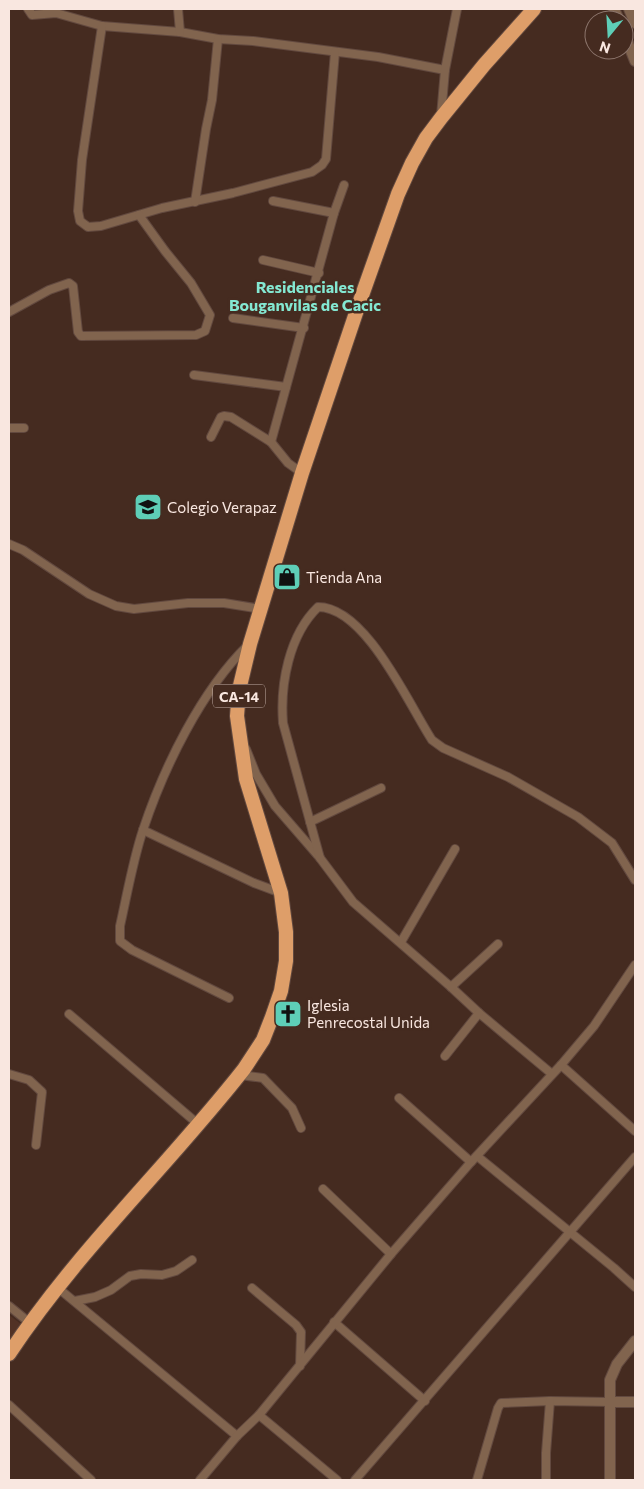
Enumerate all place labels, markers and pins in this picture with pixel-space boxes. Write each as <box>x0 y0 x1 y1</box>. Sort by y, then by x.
school or university icon: Colegio Verapaz <box>133 492 163 522</box>
place label: Colegio Verapaz <box>167 498 277 516</box>
shop icon: Tienda Ana <box>272 562 302 592</box>
place label: Tienda Ana <box>306 568 382 586</box>
place label: Iglesia Penrecostal Unida <box>307 996 430 1031</box>
church icon: Iglesia Penrecostal Unida <box>273 999 303 1029</box>

